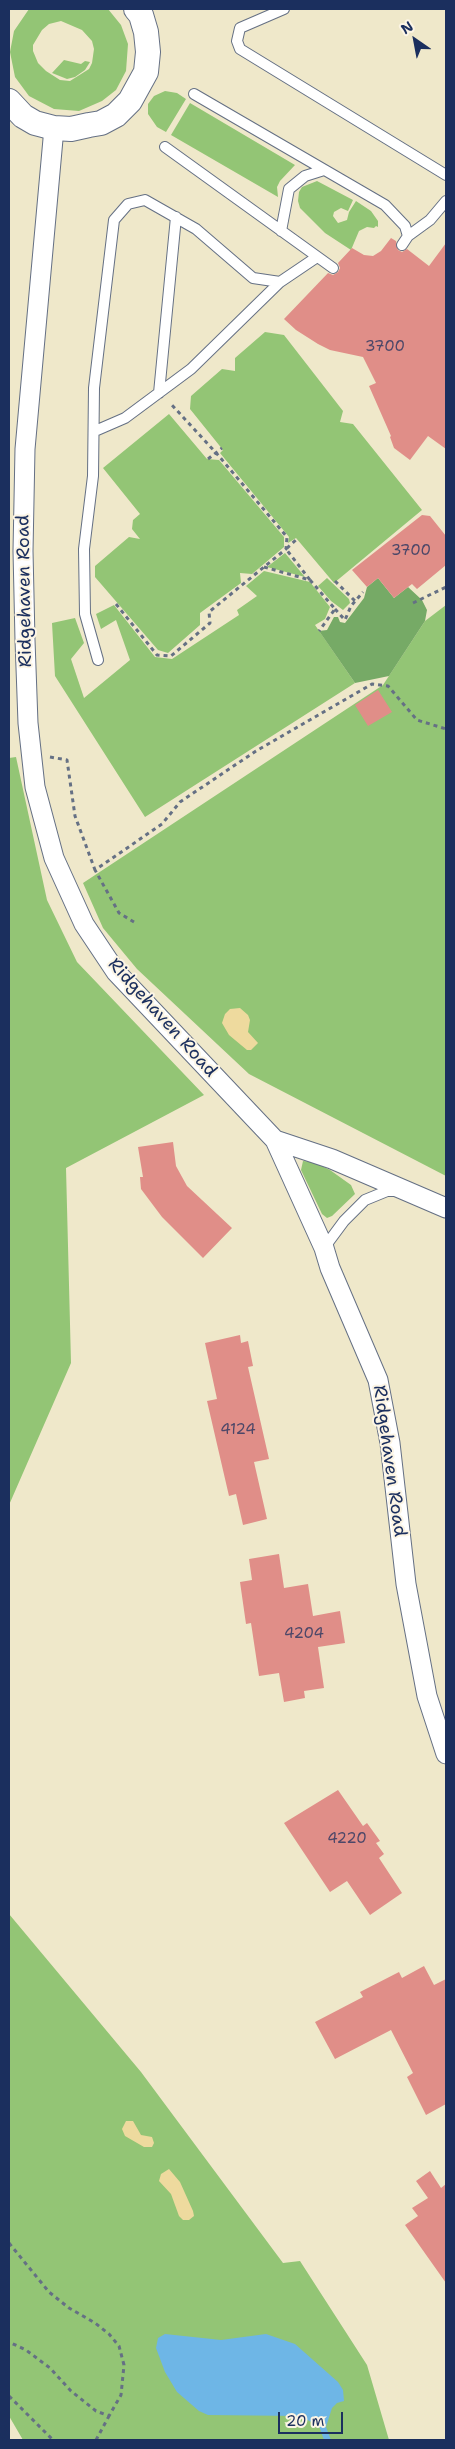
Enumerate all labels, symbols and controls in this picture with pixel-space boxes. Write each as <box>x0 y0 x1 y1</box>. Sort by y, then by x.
north arrow <box>390 15 440 65</box>
text: N <box>397 17 416 38</box>
house number: 3700 <box>365 338 405 356</box>
street label: Ridgehaven Road <box>13 514 37 668</box>
house number: 3700 <box>391 542 431 560</box>
street label: Ridgehaven Road <box>103 954 221 1082</box>
street label: Ridgehaven Road <box>368 1384 410 1538</box>
house number: 4124 <box>220 1421 256 1439</box>
house number: 4204 <box>284 1625 324 1643</box>
house number: 4220 <box>327 1830 367 1848</box>
scale bar <box>280 2402 345 2434</box>
text: 20 m <box>286 2411 325 2431</box>

